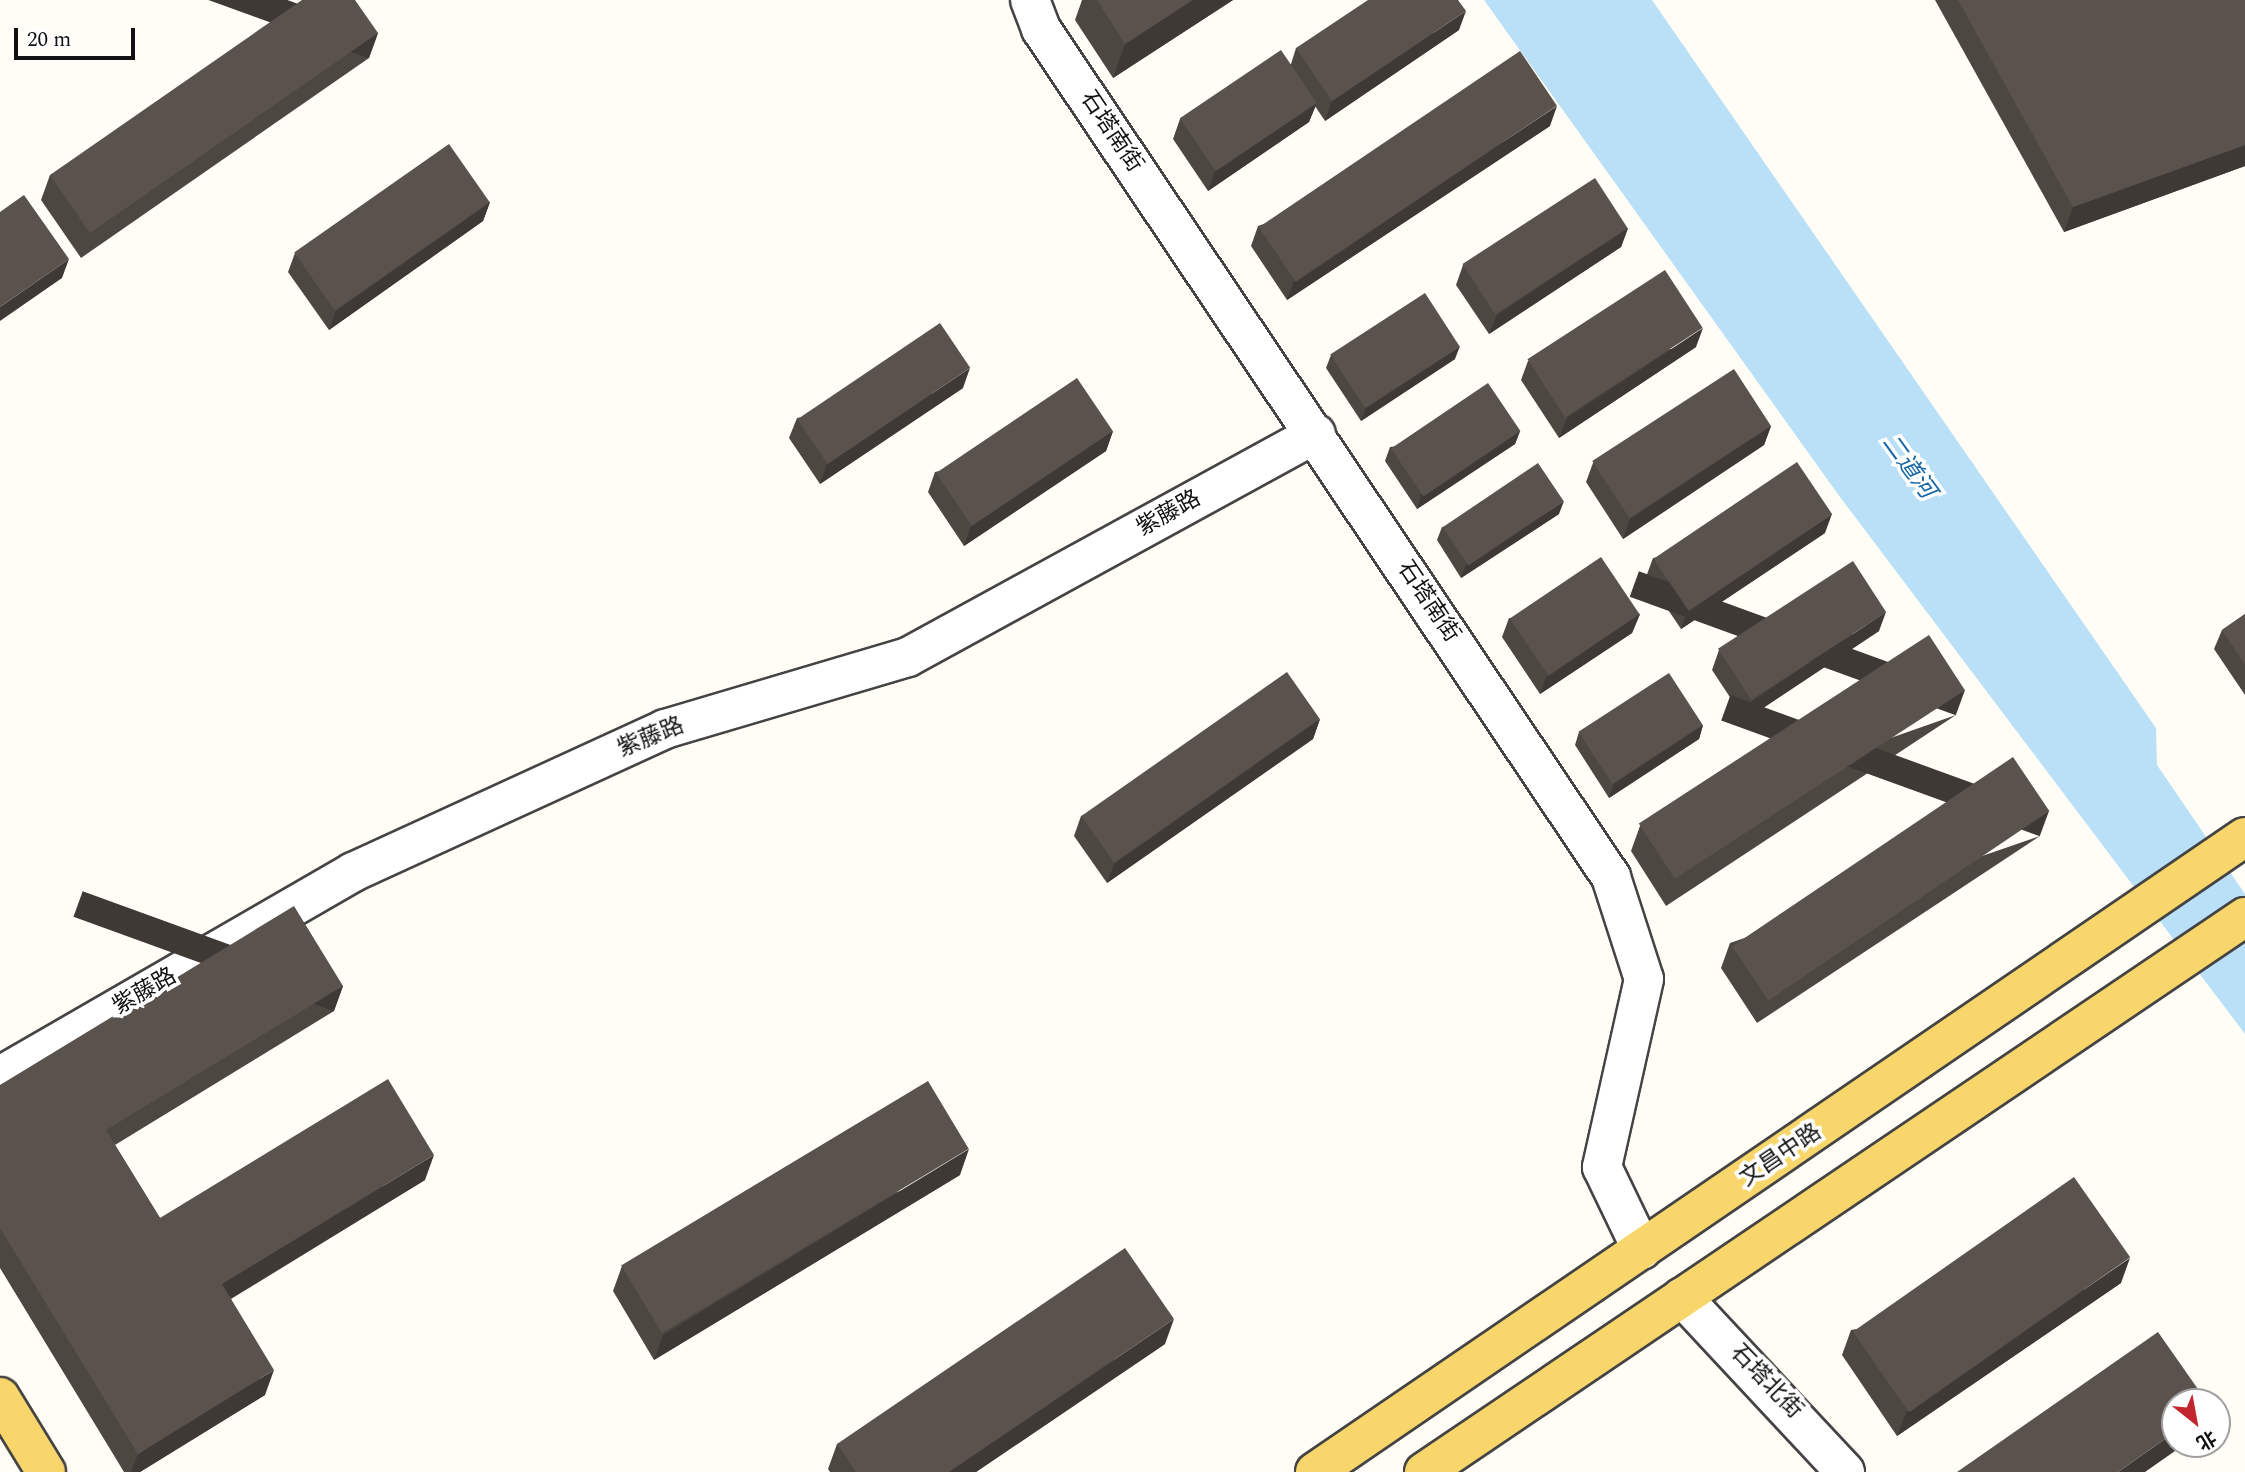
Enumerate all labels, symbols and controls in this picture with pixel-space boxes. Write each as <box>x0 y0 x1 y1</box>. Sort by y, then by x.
scale bar <box>18 14 138 58</box>
text: 20 m <box>27 24 71 56</box>
street label: 石塔南街 <box>1074 86 1148 178</box>
water label: 二道河 <box>1875 429 1941 505</box>
street label: 紫藤路 <box>1132 485 1206 543</box>
street label: 石塔南街 <box>1391 556 1465 648</box>
street label: 紫藤路 <box>614 712 688 764</box>
street label: 紫藤路 <box>108 963 182 1021</box>
street label: 文昌中路 <box>1735 1119 1827 1193</box>
street label: 石塔北街 <box>1724 1339 1808 1425</box>
north arrow <box>2161 1388 2231 1458</box>
text: 北 <box>2190 1422 2222 1457</box>

